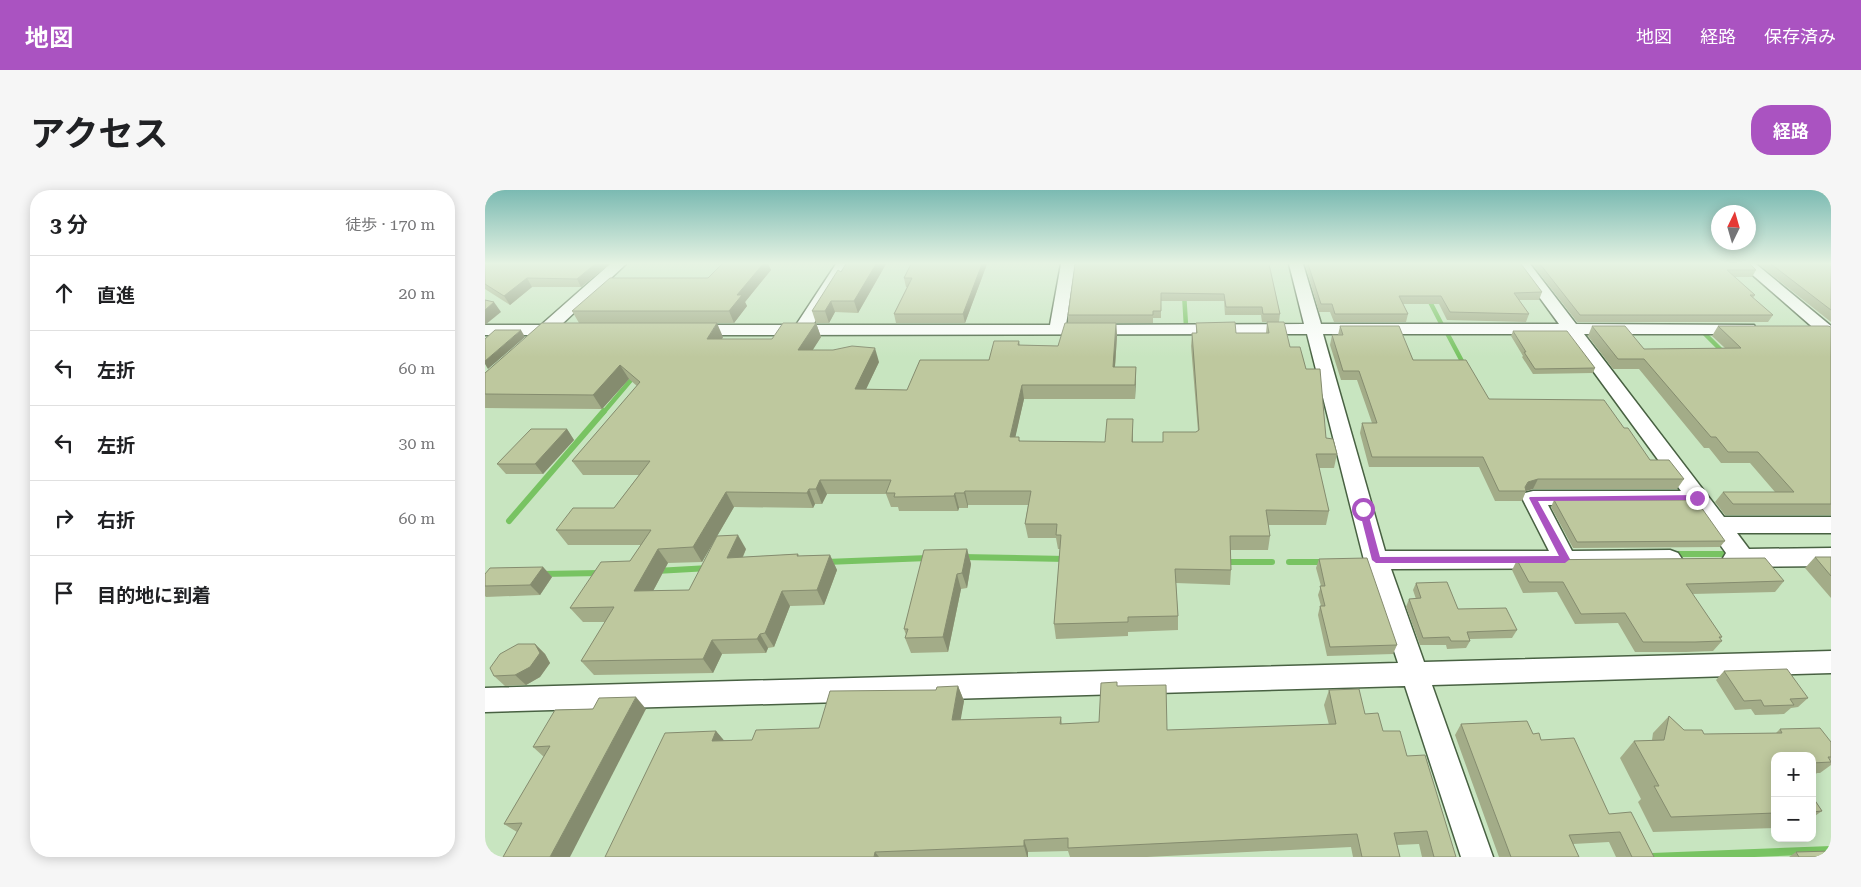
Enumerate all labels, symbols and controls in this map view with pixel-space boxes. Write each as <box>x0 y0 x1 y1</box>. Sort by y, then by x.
text: 地図 <box>25 24 73 52</box>
text: 地図 <box>1636 26 1672 47</box>
text: 経路 <box>1700 26 1736 47</box>
text: 保存済み <box>1764 26 1836 47</box>
button: 経路 <box>1751 105 1831 155</box>
text: アクセス <box>30 114 168 155</box>
north arrow <box>1711 205 1756 250</box>
text: 3 分 <box>50 213 88 237</box>
text: 徒歩 · 170 m <box>345 215 435 234</box>
icon: ahead <box>50 279 78 307</box>
text: 直進 <box>97 284 135 307</box>
text: 20 m <box>398 284 435 303</box>
icon: left <box>50 354 78 382</box>
text: 左折 <box>97 359 135 382</box>
text: 60 m <box>398 359 435 378</box>
icon: left <box>50 429 78 457</box>
text: 左折 <box>97 434 135 457</box>
text: 30 m <box>398 434 435 453</box>
route end <box>1686 487 1709 510</box>
route start <box>1352 498 1375 521</box>
icon: right <box>50 504 78 532</box>
text: 右折 <box>97 509 135 532</box>
text: 60 m <box>398 509 435 528</box>
icon: arrive <box>50 579 78 607</box>
text: 目的地に到着 <box>97 584 211 607</box>
map controls <box>1771 752 1816 842</box>
button: + <box>1771 752 1816 797</box>
button: − <box>1771 797 1816 842</box>

